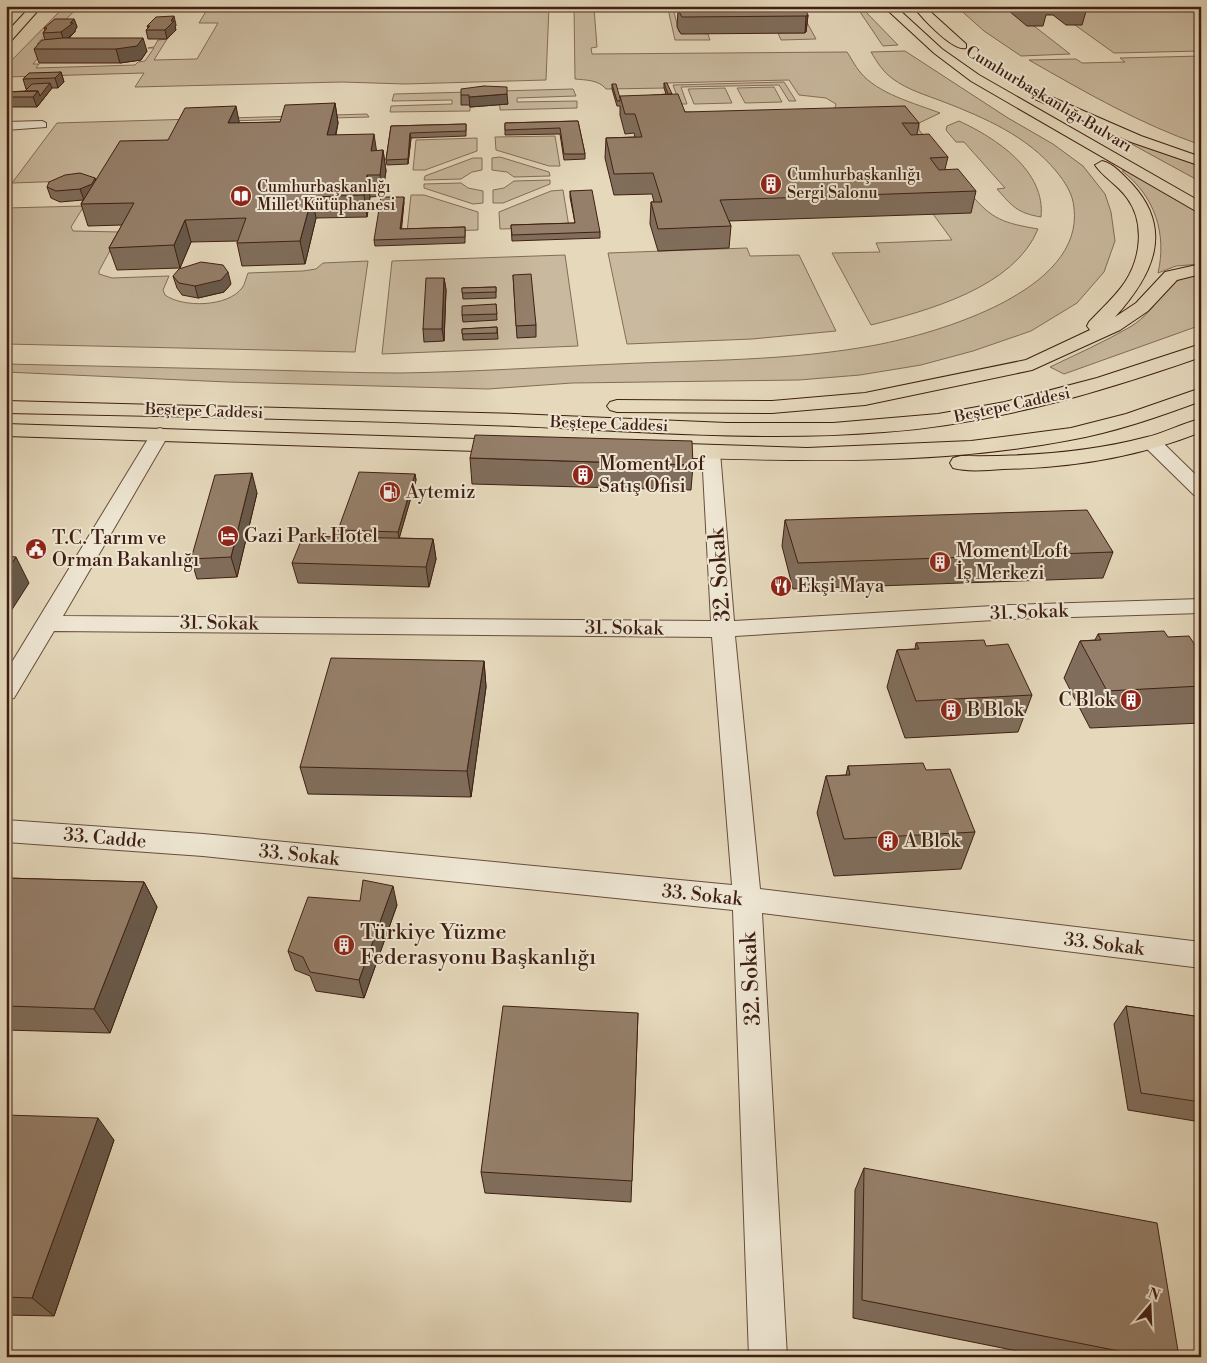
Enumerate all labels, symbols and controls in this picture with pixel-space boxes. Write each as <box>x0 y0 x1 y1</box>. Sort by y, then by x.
street label: Cumhurbaşkanlığı Bulvarı <box>962 41 1136 157</box>
place label: Cumhurbaşkanlığı Sergi Salonu <box>787 165 921 203</box>
building icon: Cumhurbaşkanlığı Sergi Salonu <box>759 172 783 196</box>
place label: Cumhurbaşkanlığı Millet Kütüphanesi <box>257 177 396 215</box>
library icon: Cumhurbaşkanlığı Millet Kütüphanesi <box>229 184 253 208</box>
street label: Beştepe Caddesi <box>951 383 1072 427</box>
street label: Beştepe Caddesi <box>144 399 263 423</box>
street label: Beştepe Caddesi <box>549 412 668 436</box>
place label: Moment Lof Satış Ofisi <box>599 452 706 498</box>
building icon: Moment Lof Satış Ofisi <box>571 463 595 487</box>
fuel station icon: Aytemiz <box>378 480 402 504</box>
place label: Aytemiz <box>405 480 475 504</box>
hotel icon: Gazi Park Hotel <box>216 524 240 548</box>
place label: Gazi Park Hotel <box>244 524 378 548</box>
place label: T.C. Tarım ve Orman Bakanlığı <box>52 526 199 572</box>
street label: 32. Sokak <box>703 526 737 623</box>
public building icon: T.C. Tarım ve Orman Bakanlığı <box>24 537 48 561</box>
place label: Moment Loft İş Merkezi <box>956 539 1069 585</box>
building icon: Moment Loft İş Merkezi <box>928 550 952 574</box>
restaurant icon: Ekşi Maya <box>769 574 793 598</box>
place label: Ekşi Maya <box>797 574 885 598</box>
street label: 31. Sokak <box>989 599 1070 625</box>
street label: 31. Sokak <box>180 610 259 636</box>
street label: 31. Sokak <box>585 615 664 641</box>
place label: C Blok <box>1058 688 1116 712</box>
building icon: C Blok <box>1119 688 1143 712</box>
building icon: B Blok <box>939 698 963 722</box>
place label: B Blok <box>966 698 1025 722</box>
street label: 33. Cadde <box>63 822 147 854</box>
building icon: A Blok <box>876 829 900 853</box>
place label: A Blok <box>903 829 962 853</box>
street label: 33. Sokak <box>258 839 342 871</box>
street label: 33. Sokak <box>661 879 745 911</box>
place label: Türkiye Yüzme Federasyonu Başkanlığı <box>360 919 596 971</box>
street label: 33. Sokak <box>1062 927 1147 961</box>
street label: 32. Sokak <box>735 930 767 1027</box>
building icon: Türkiye Yüzme Federasyonu Başkanlığı <box>332 933 356 957</box>
north arrow <box>1124 1280 1174 1330</box>
text: N <box>1146 1284 1162 1305</box>

